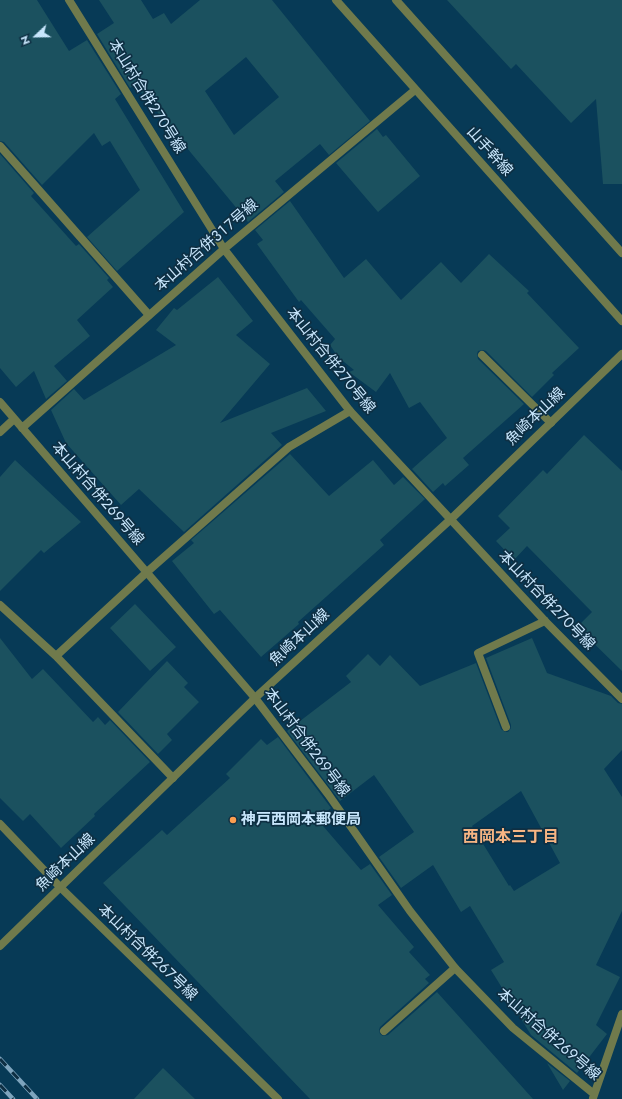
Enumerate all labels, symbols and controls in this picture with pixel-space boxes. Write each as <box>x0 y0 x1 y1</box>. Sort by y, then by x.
north arrow <box>16 16 56 56</box>
text: N <box>16 33 34 48</box>
street label: 本山村合併２７０号線 <box>104 37 188 157</box>
street label: 山手幹線 <box>462 124 516 180</box>
street label: 本山村合併３１７号線 <box>152 196 262 296</box>
street label: 本山村合併２７０号線 <box>282 304 378 418</box>
street label: 魚崎本山線 <box>503 384 569 450</box>
street label: 本山村合併２６９号線 <box>47 439 147 549</box>
street label: 本山村合併２７０号線 <box>494 548 598 654</box>
street label: 魚崎本山線 <box>266 606 334 670</box>
street label: 本山村合併２６９号線 <box>259 685 353 801</box>
place label: 神戸西岡本郵便局 <box>241 811 361 829</box>
marker: 神戸西岡本郵便局 <box>228 815 238 825</box>
district label: 西岡本三丁目 <box>463 828 559 848</box>
street label: 魚崎本山線 <box>33 830 99 896</box>
street label: 本山村合併２６７号線 <box>94 901 200 1005</box>
street label: 本山村合併２６９号線 <box>493 985 603 1085</box>

